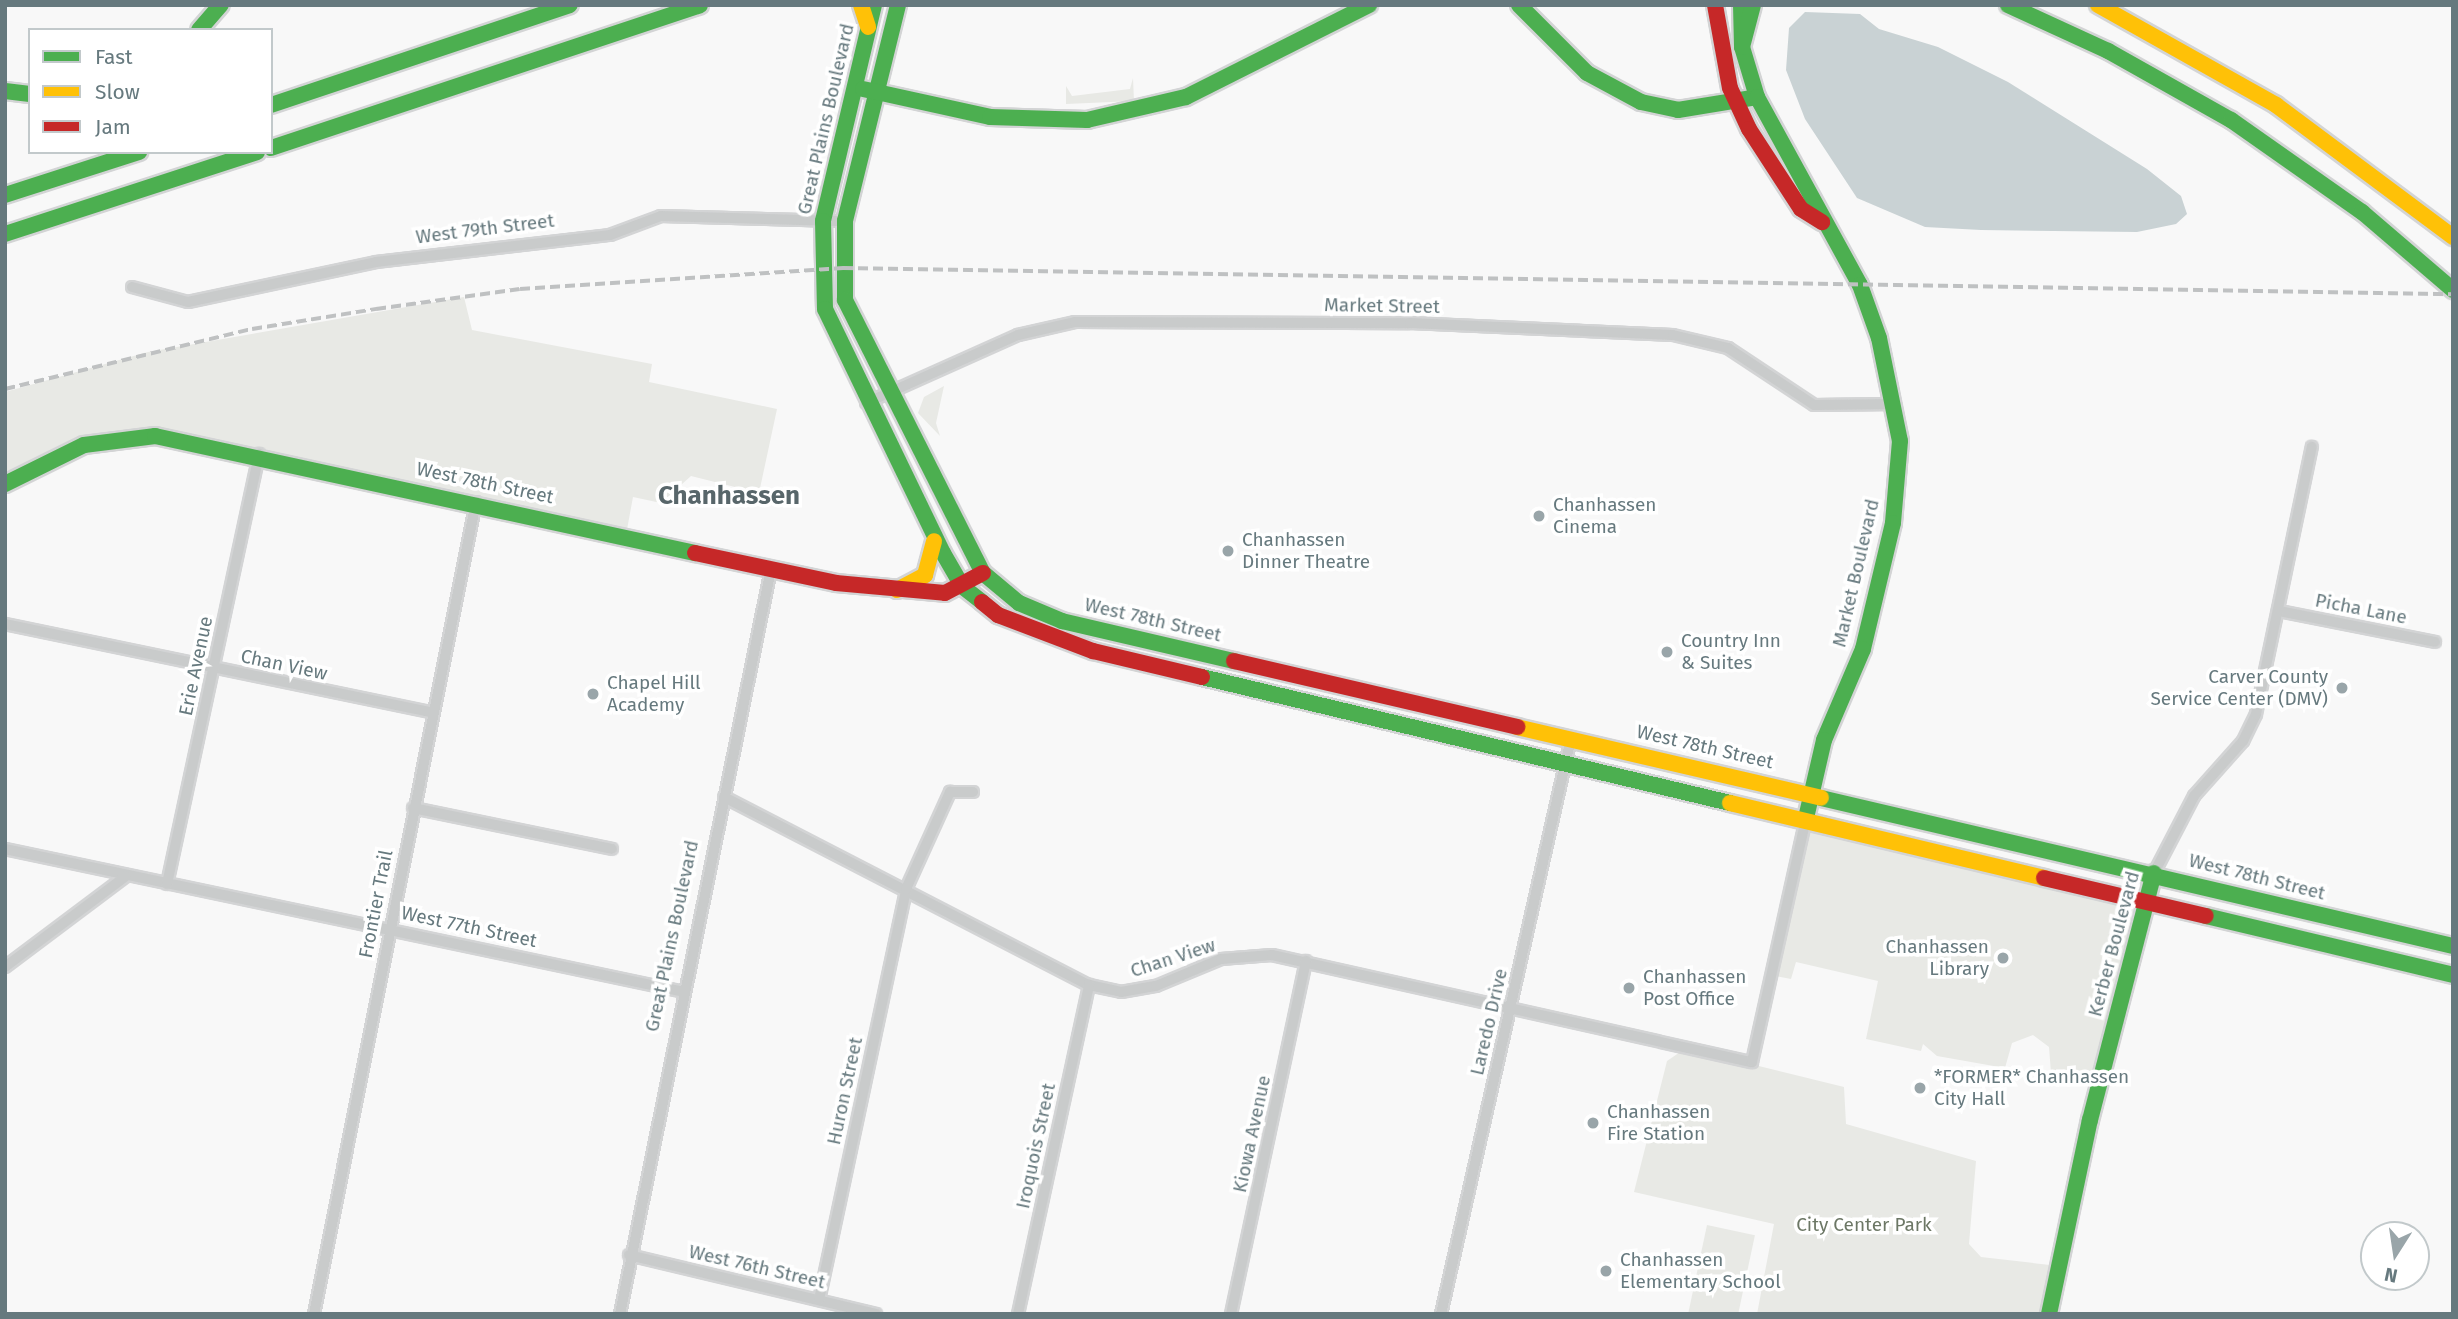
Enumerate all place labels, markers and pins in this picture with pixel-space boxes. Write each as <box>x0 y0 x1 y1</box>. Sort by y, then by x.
place label: Chanhassen Cinema <box>1553 494 1656 538</box>
marker: Chanhassen Cinema <box>1531 508 1547 524</box>
place label: Chanhassen Dinner Theatre <box>1242 529 1370 573</box>
marker: Chanhassen Dinner Theatre <box>1220 543 1236 559</box>
place label: Country Inn & Suites <box>1681 630 1781 674</box>
marker: Country Inn & Suites <box>1659 644 1675 660</box>
place label: Carver County Service Center (DMV) <box>2150 666 2328 710</box>
place label: Chapel Hill Academy <box>607 672 701 716</box>
marker: Carver County Service Center (DMV) <box>2334 680 2350 696</box>
marker: Chapel Hill Academy <box>585 686 601 702</box>
place label: Chanhassen Library <box>1886 936 1989 980</box>
marker: Chanhassen Library <box>1995 950 2011 966</box>
place label: Chanhassen Post Office <box>1643 966 1746 1010</box>
marker: Chanhassen Post Office <box>1621 980 1637 996</box>
place label: *FORMER* Chanhassen City Hall <box>1934 1066 2129 1110</box>
marker: *FORMER* Chanhassen City Hall <box>1912 1080 1928 1096</box>
place label: Chanhassen Fire Station <box>1607 1101 1710 1145</box>
marker: Chanhassen Fire Station <box>1585 1115 1601 1131</box>
place label: Chanhassen Elementary School <box>1620 1249 1781 1293</box>
marker: Chanhassen Elementary School <box>1598 1263 1614 1279</box>

